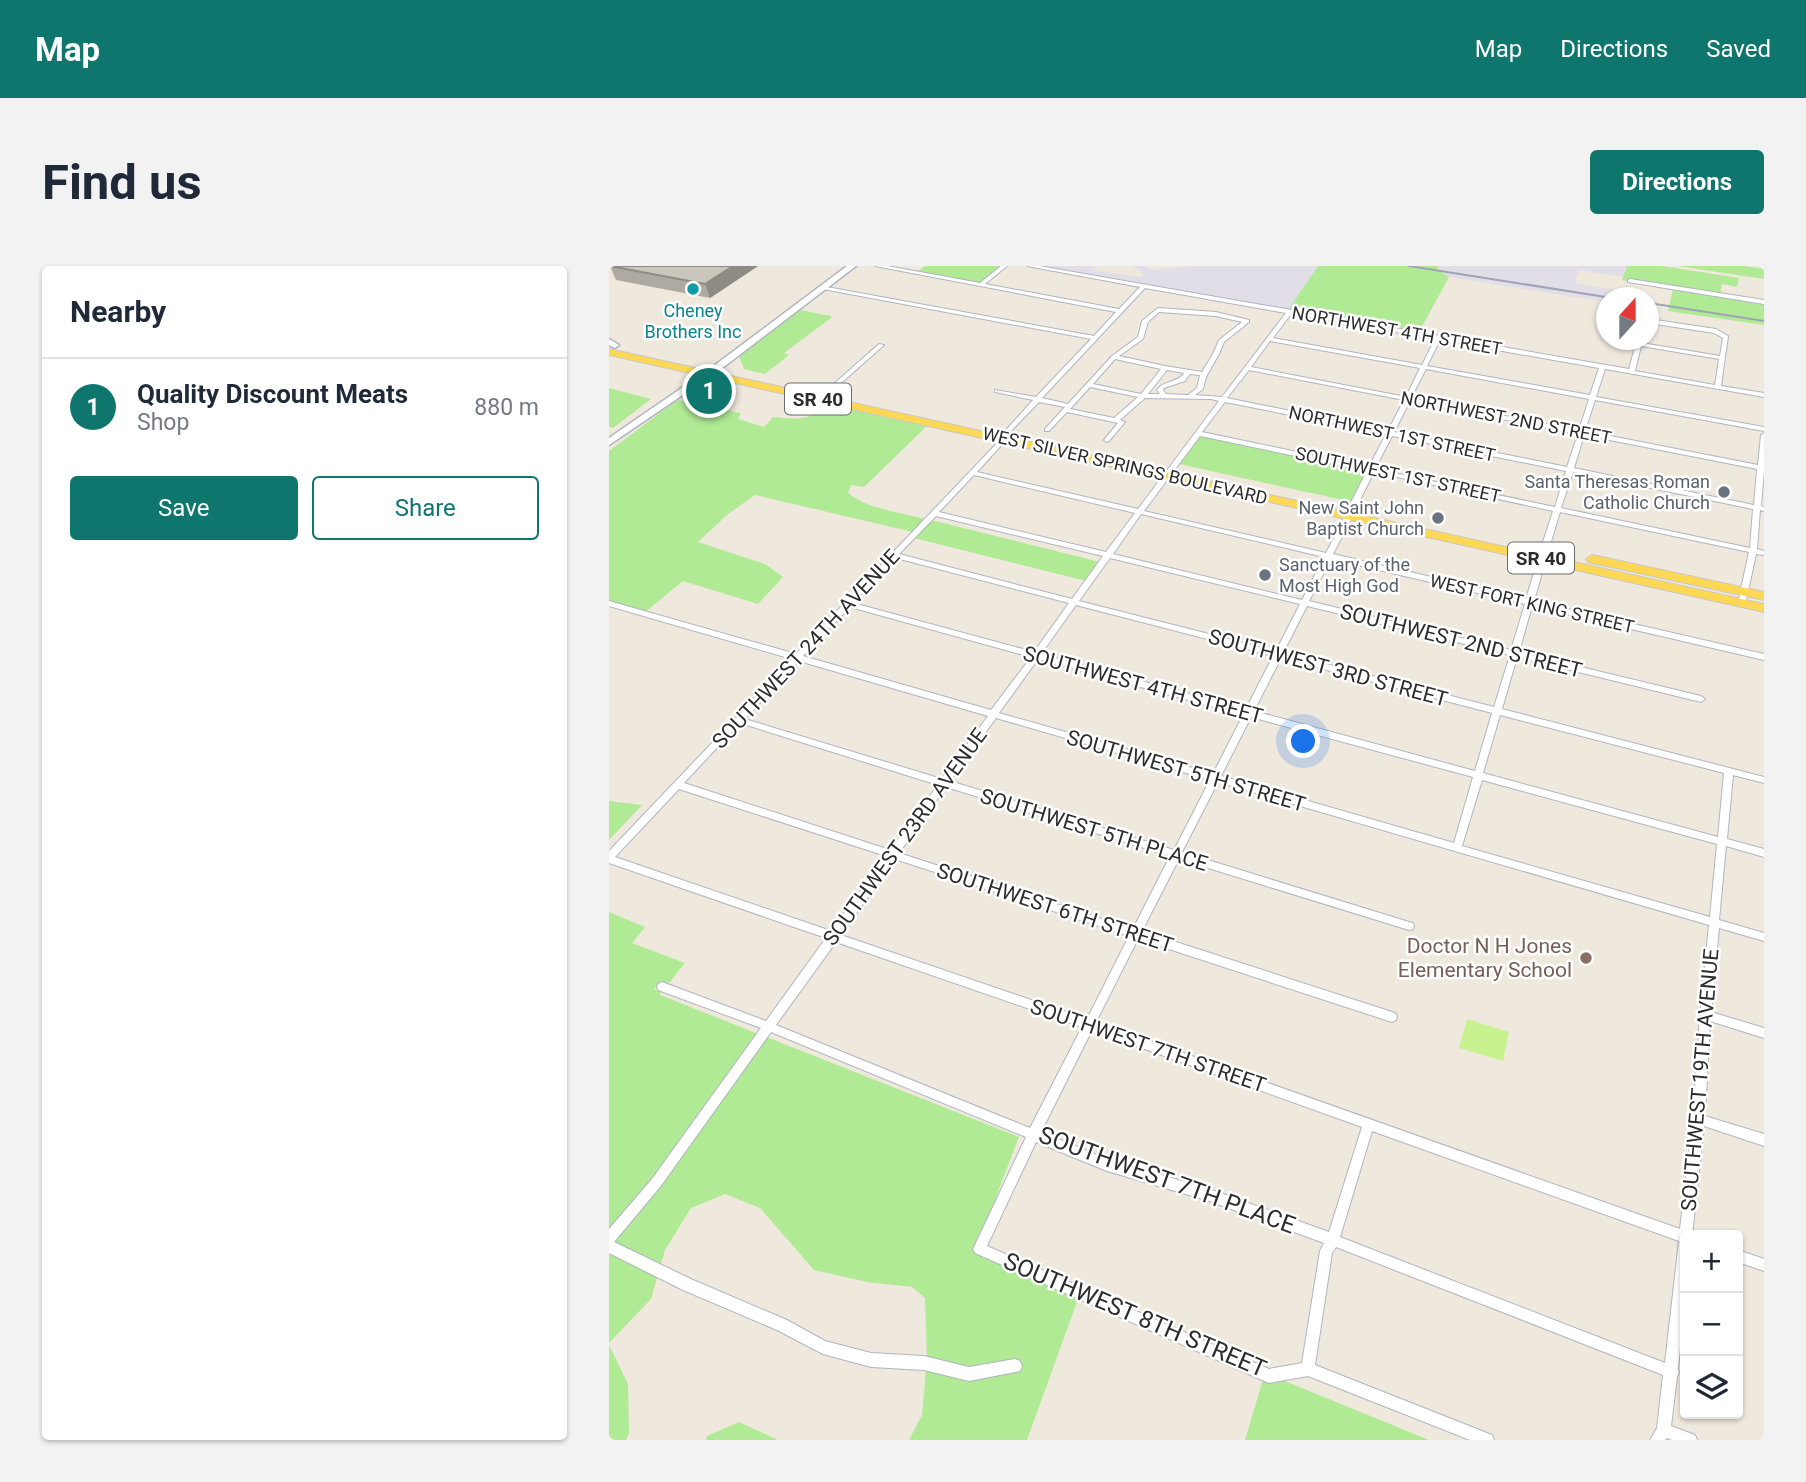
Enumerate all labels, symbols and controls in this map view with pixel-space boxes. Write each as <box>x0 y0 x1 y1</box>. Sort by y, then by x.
text: Map <box>35 30 100 69</box>
text: Map <box>1475 35 1522 63</box>
text: Directions <box>1560 35 1668 63</box>
text: Saved <box>1706 35 1771 63</box>
button: Directions <box>1590 150 1764 214</box>
text: Find us <box>42 154 202 211</box>
marker: Cheney Brothers Inc <box>685 281 701 297</box>
north arrow <box>1596 287 1659 350</box>
text: Nearby <box>70 294 166 329</box>
place label: Cheney Brothers Inc <box>645 300 741 342</box>
street label: NORTHWEST 4TH STREET <box>1290 302 1504 359</box>
pin: 1 <box>686 365 732 417</box>
text: Quality Discount Meats <box>137 379 408 409</box>
road number: SR 40 <box>785 384 851 414</box>
street label: NORTHWEST 2ND STREET <box>1399 387 1613 448</box>
text: 1 <box>86 394 100 421</box>
text: 880 m <box>474 394 539 421</box>
street label: NORTHWEST 1ST STREET <box>1287 401 1497 466</box>
text: Shop <box>137 409 189 436</box>
street label: WEST SILVER SPRINGS BOULEVARD <box>981 422 1270 509</box>
street label: SOUTHWEST 1ST STREET <box>1293 442 1503 507</box>
place label: Santa Theresas Roman Catholic Church <box>1524 471 1710 513</box>
button: Save <box>70 476 298 540</box>
button: Share <box>312 476 539 540</box>
marker: Santa Theresas Roman Catholic Church <box>1716 484 1732 500</box>
place label: New Saint John Baptist Church <box>1298 497 1424 539</box>
marker: New Saint John Baptist Church <box>1430 510 1446 526</box>
road number: SR 40 <box>1508 542 1574 574</box>
street label: SOUTHWEST 24TH AVENUE <box>707 544 905 753</box>
place label: Sanctuary of the Most High God <box>1279 554 1410 596</box>
marker: Sanctuary of the Most High God <box>1257 567 1273 583</box>
street label: WEST FORT KING STREET <box>1428 570 1637 637</box>
street label: SOUTHWEST 2ND STREET <box>1337 599 1585 683</box>
street label: SOUTHWEST 3RD STREET <box>1206 624 1451 712</box>
street label: SOUTHWEST 4TH STREET <box>1020 641 1266 729</box>
street label: SOUTHWEST 23RD AVENUE <box>818 724 992 950</box>
your location <box>1286 724 1320 758</box>
street label: SOUTHWEST 5TH STREET <box>1064 725 1309 817</box>
street label: SOUTHWEST 5TH PLACE <box>977 784 1211 876</box>
street label: SOUTHWEST 6TH STREET <box>934 858 1177 958</box>
place label: Doctor N H Jones Elementary School <box>1398 934 1572 982</box>
street label: SOUTHWEST 19TH AVENUE <box>1677 948 1723 1212</box>
marker: Doctor N H Jones Elementary School <box>1578 950 1594 966</box>
street label: SOUTHWEST 7TH STREET <box>1027 994 1269 1098</box>
street label: SOUTHWEST 7TH PLACE <box>1035 1121 1299 1239</box>
map controls <box>1680 1230 1743 1419</box>
button: + <box>1680 1230 1743 1293</box>
street label: SOUTHWEST 8TH STREET <box>999 1247 1271 1383</box>
button: − <box>1680 1293 1743 1356</box>
button: layers <box>1680 1356 1743 1419</box>

